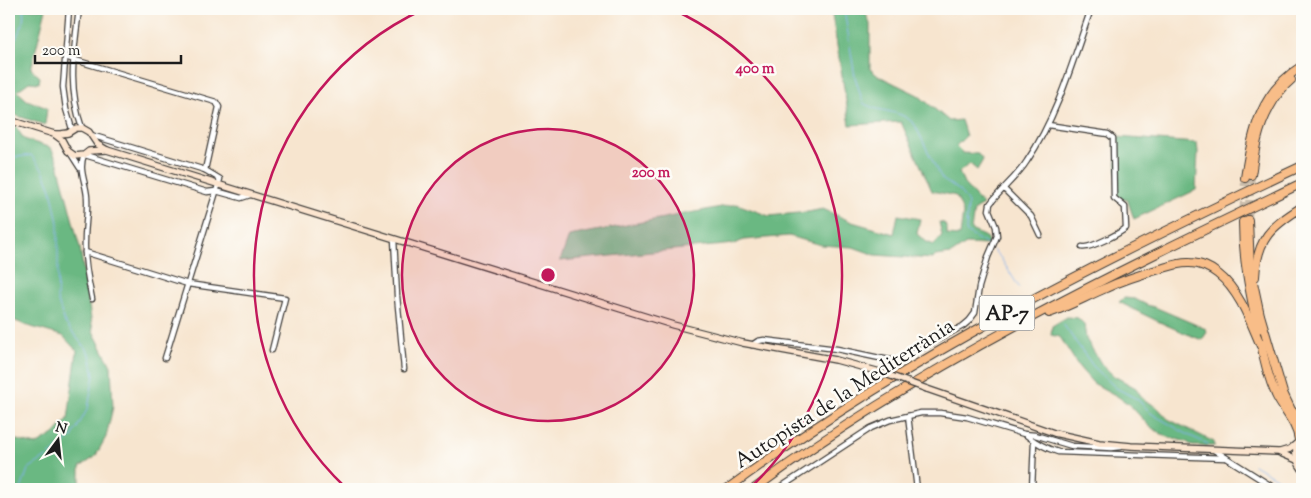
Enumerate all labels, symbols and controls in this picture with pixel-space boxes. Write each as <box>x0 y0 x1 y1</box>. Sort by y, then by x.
scale bar <box>35 32 181 64</box>
text: 200 m <box>42 41 81 62</box>
text: 400 m <box>735 59 775 80</box>
text: 200 m <box>632 163 671 184</box>
centre of rings <box>539 266 557 284</box>
road number: AP-7 <box>980 296 1034 330</box>
street label: Autopista de la Mediterrània <box>729 312 961 477</box>
north arrow <box>32 416 82 466</box>
text: N <box>53 418 69 440</box>

